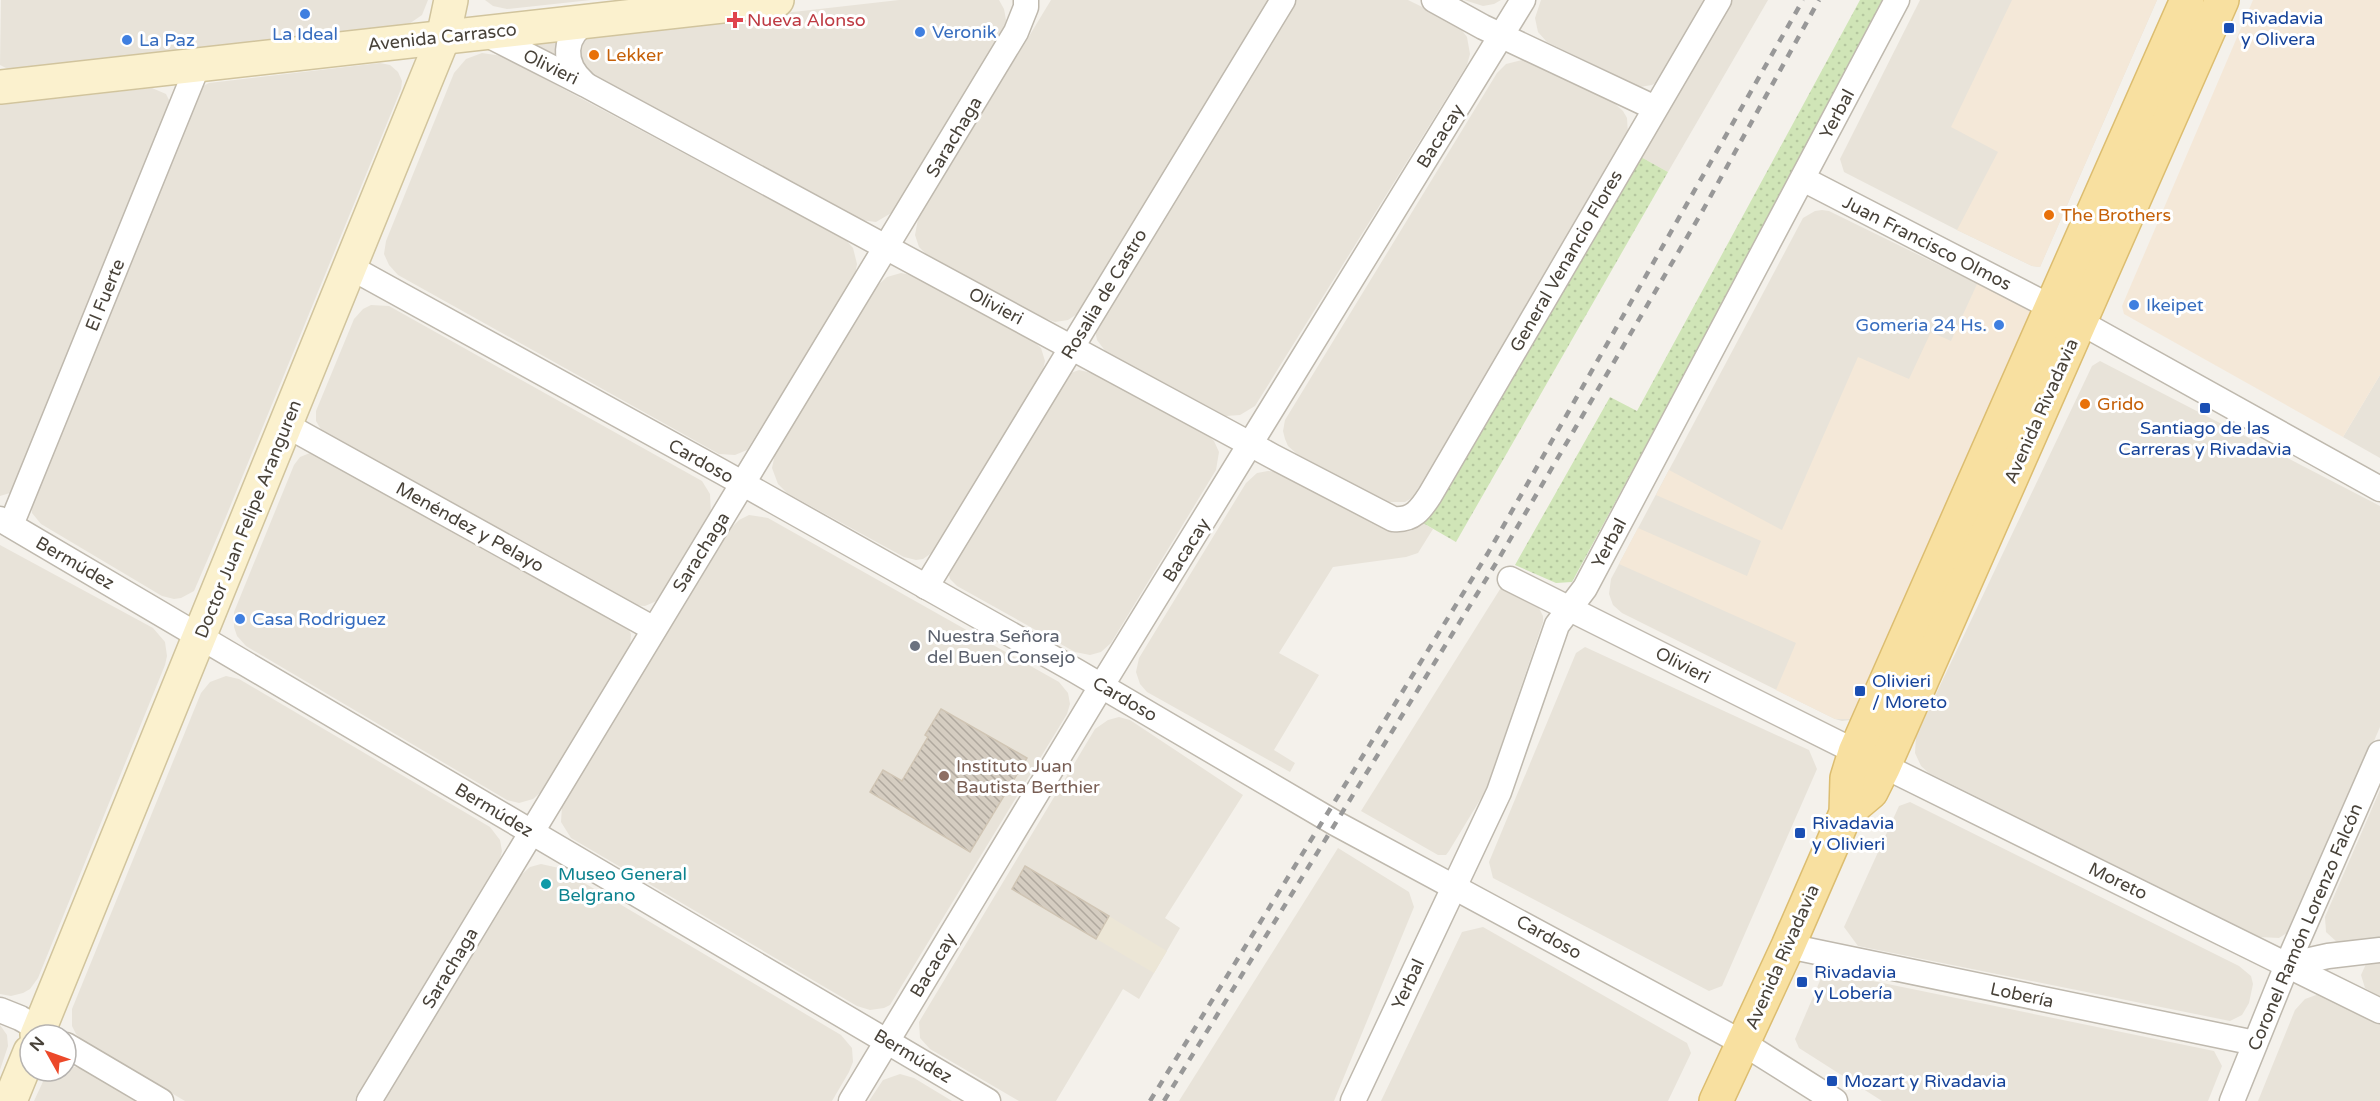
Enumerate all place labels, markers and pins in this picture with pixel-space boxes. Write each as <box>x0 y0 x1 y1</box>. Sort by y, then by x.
marker: La Ideal <box>298 7 312 21</box>
place label: Rivadavia y Olivera <box>2241 7 2323 50</box>
place label: Nueva Alonso <box>747 9 866 31</box>
marker: Nueva Alonso <box>728 13 742 27</box>
place label: Veronik <box>932 21 997 43</box>
marker: Rivadavia y Olivera <box>2222 21 2236 35</box>
place label: La Ideal <box>272 23 338 45</box>
marker: Veronik <box>913 25 927 39</box>
place label: La Paz <box>139 29 195 51</box>
marker: La Paz <box>120 33 134 47</box>
place label: Lekker <box>606 44 663 66</box>
marker: Lekker <box>587 48 601 62</box>
place label: The Brothers <box>2061 204 2171 226</box>
marker: The Brothers <box>2042 208 2056 222</box>
place label: Ikeipet <box>2146 294 2204 316</box>
marker: Ikeipet <box>2127 298 2141 312</box>
place label: Gomeria 24 Hs. <box>1856 314 1987 336</box>
marker: Gomeria 24 Hs. <box>1992 318 2006 332</box>
place label: Grido <box>2097 393 2144 415</box>
marker: Grido <box>2078 397 2092 411</box>
marker: Santiago de las Carreras y Rivadavia <box>2198 401 2212 415</box>
place label: Santiago de las Carreras y Rivadavia <box>2118 417 2292 460</box>
place label: Casa Rodriguez <box>252 608 386 630</box>
marker: Casa Rodriguez <box>233 612 247 626</box>
place label: Nuestra Señora del Buen Consejo <box>927 625 1075 668</box>
marker: Nuestra Señora del Buen Consejo <box>908 639 922 653</box>
place label: Olivieri / Moreto <box>1872 670 1947 713</box>
marker: Olivieri / Moreto <box>1853 684 1867 698</box>
place label: Instituto Juan Bautista Berthier <box>956 755 1100 798</box>
marker: Instituto Juan Bautista Berthier <box>937 769 951 783</box>
place label: Rivadavia y Olivieri <box>1812 812 1894 855</box>
marker: Rivadavia y Olivieri <box>1793 826 1807 840</box>
place label: Museo General Belgrano <box>558 863 687 906</box>
marker: Museo General Belgrano <box>539 877 553 891</box>
place label: Rivadavia y Lobería <box>1814 961 1896 1004</box>
marker: Rivadavia y Lobería <box>1795 975 1809 989</box>
place label: Mozart y Rivadavia <box>1844 1070 2006 1092</box>
marker: Mozart y Rivadavia <box>1825 1074 1839 1088</box>

